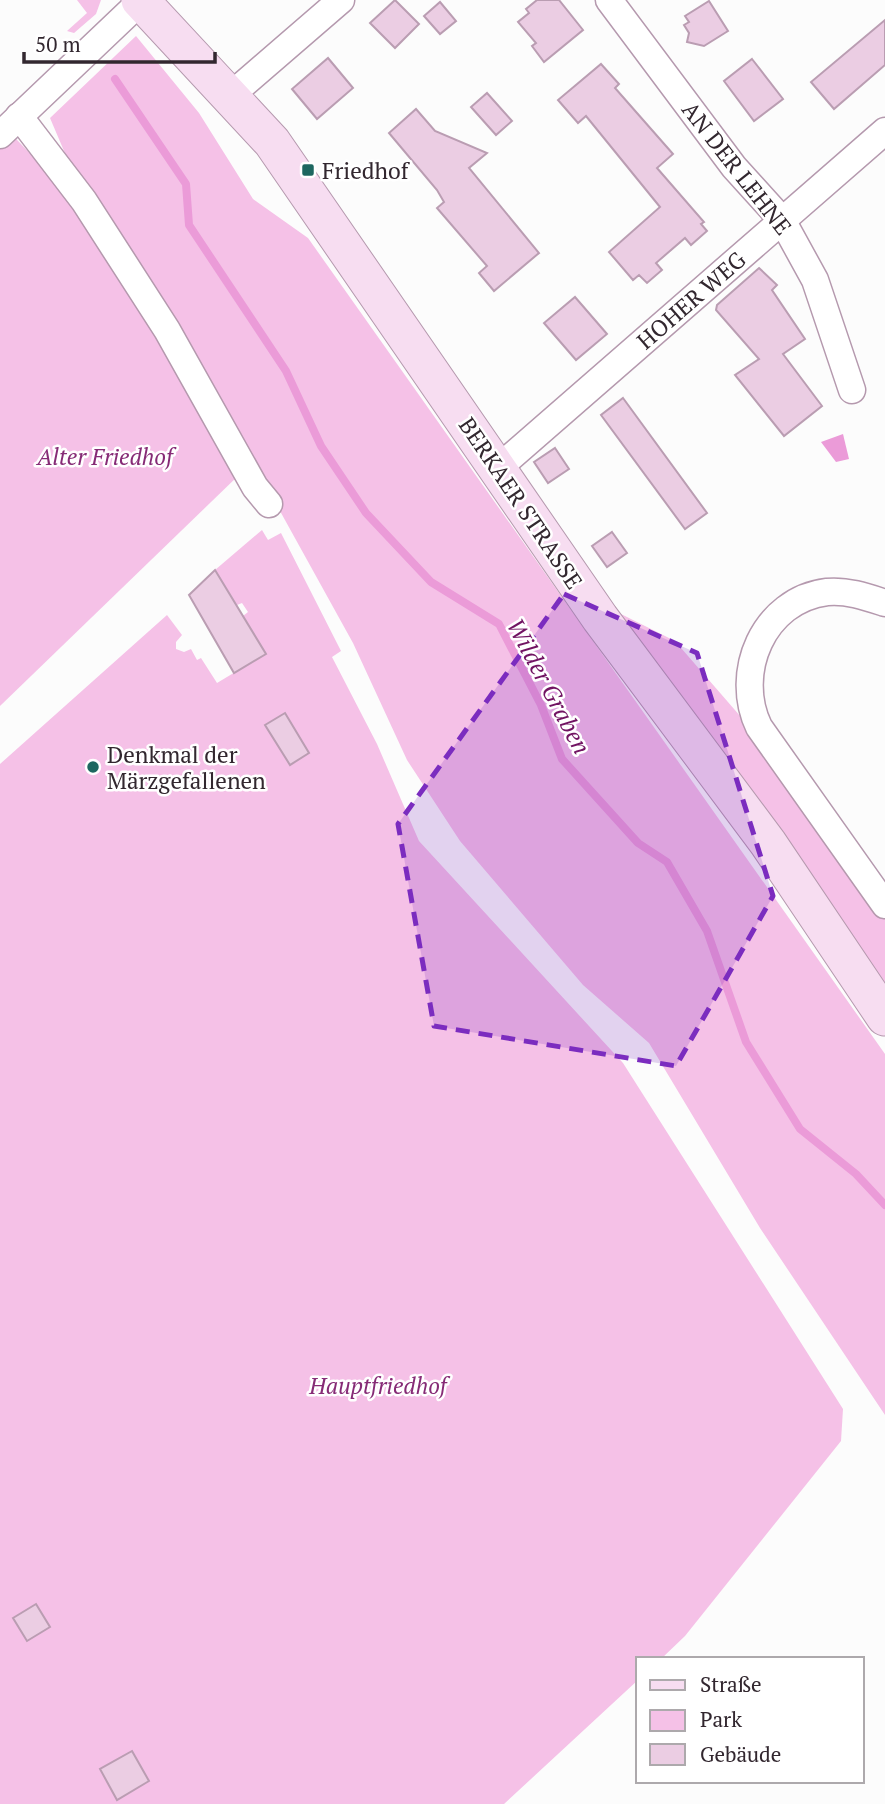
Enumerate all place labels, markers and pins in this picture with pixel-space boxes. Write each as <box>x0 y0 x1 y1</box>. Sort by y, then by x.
place label: Friedhof <box>322 155 411 186</box>
marker: Friedhof <box>300 162 316 178</box>
place label: Denkmal der Märzgefallenen <box>107 739 266 796</box>
marker: Denkmal der Märzgefallenen <box>85 759 101 775</box>

